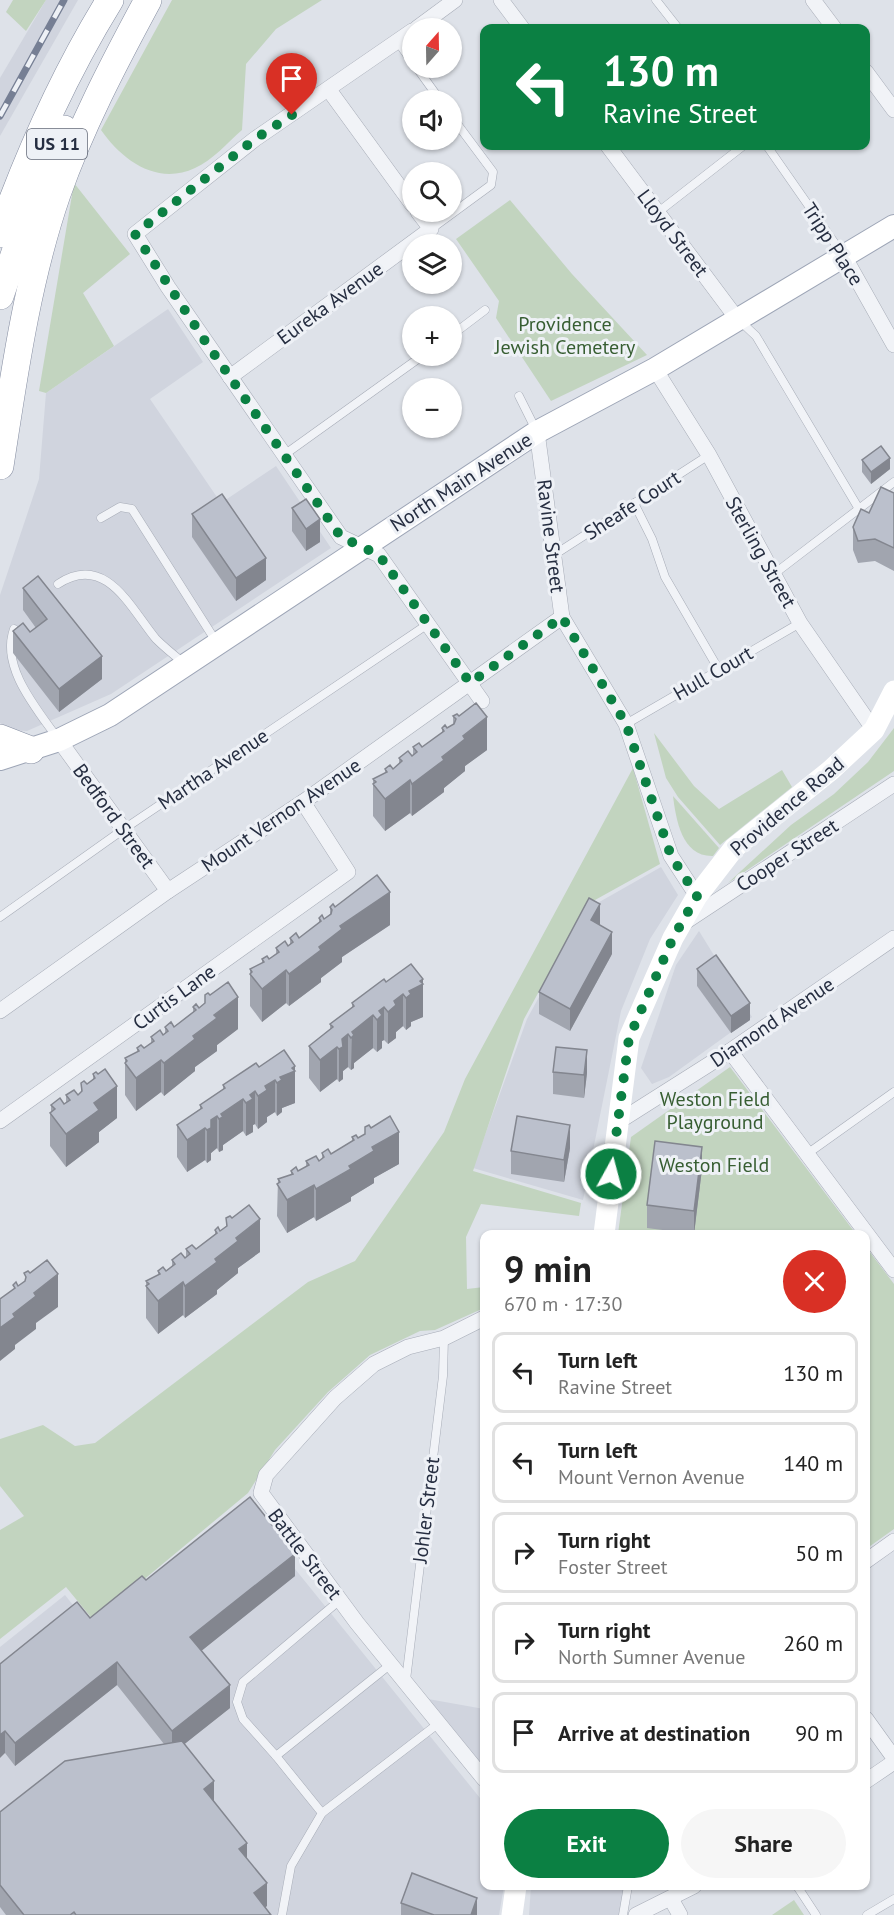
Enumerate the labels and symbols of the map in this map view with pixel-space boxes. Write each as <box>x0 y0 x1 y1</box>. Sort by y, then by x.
north arrow <box>402 18 462 78</box>
pin <box>266 53 317 115</box>
road number: US 11 <box>27 129 87 159</box>
street label: Lloyd Street <box>632 184 715 282</box>
street label: Tripp Place <box>797 198 869 290</box>
street label: Eureka Avenue <box>272 256 388 350</box>
park label: Providence Jewish Cemetery <box>494 311 636 360</box>
street label: North Main Avenue <box>385 426 537 538</box>
street label: Sheafe Court <box>579 464 685 546</box>
street label: Ravine Street <box>531 478 571 594</box>
street label: Sterling Street <box>720 492 802 612</box>
street label: Hull Court <box>669 640 758 706</box>
street label: Martha Avenue <box>153 722 273 816</box>
street label: Providence Road <box>725 751 849 861</box>
street label: Mount Vernon Avenue <box>196 752 366 878</box>
street label: Bedford Street <box>67 758 161 874</box>
street label: Cooper Street <box>731 812 843 898</box>
street label: Curtis Lane <box>127 958 221 1036</box>
street label: Diamond Avenue <box>705 971 839 1073</box>
park label: Weston Field Playground <box>660 1086 770 1135</box>
position arrow <box>579 1142 643 1206</box>
park label: Weston Field <box>659 1152 769 1178</box>
street label: Johler Street <box>406 1455 445 1566</box>
street label: Battle Street <box>262 1503 348 1605</box>

